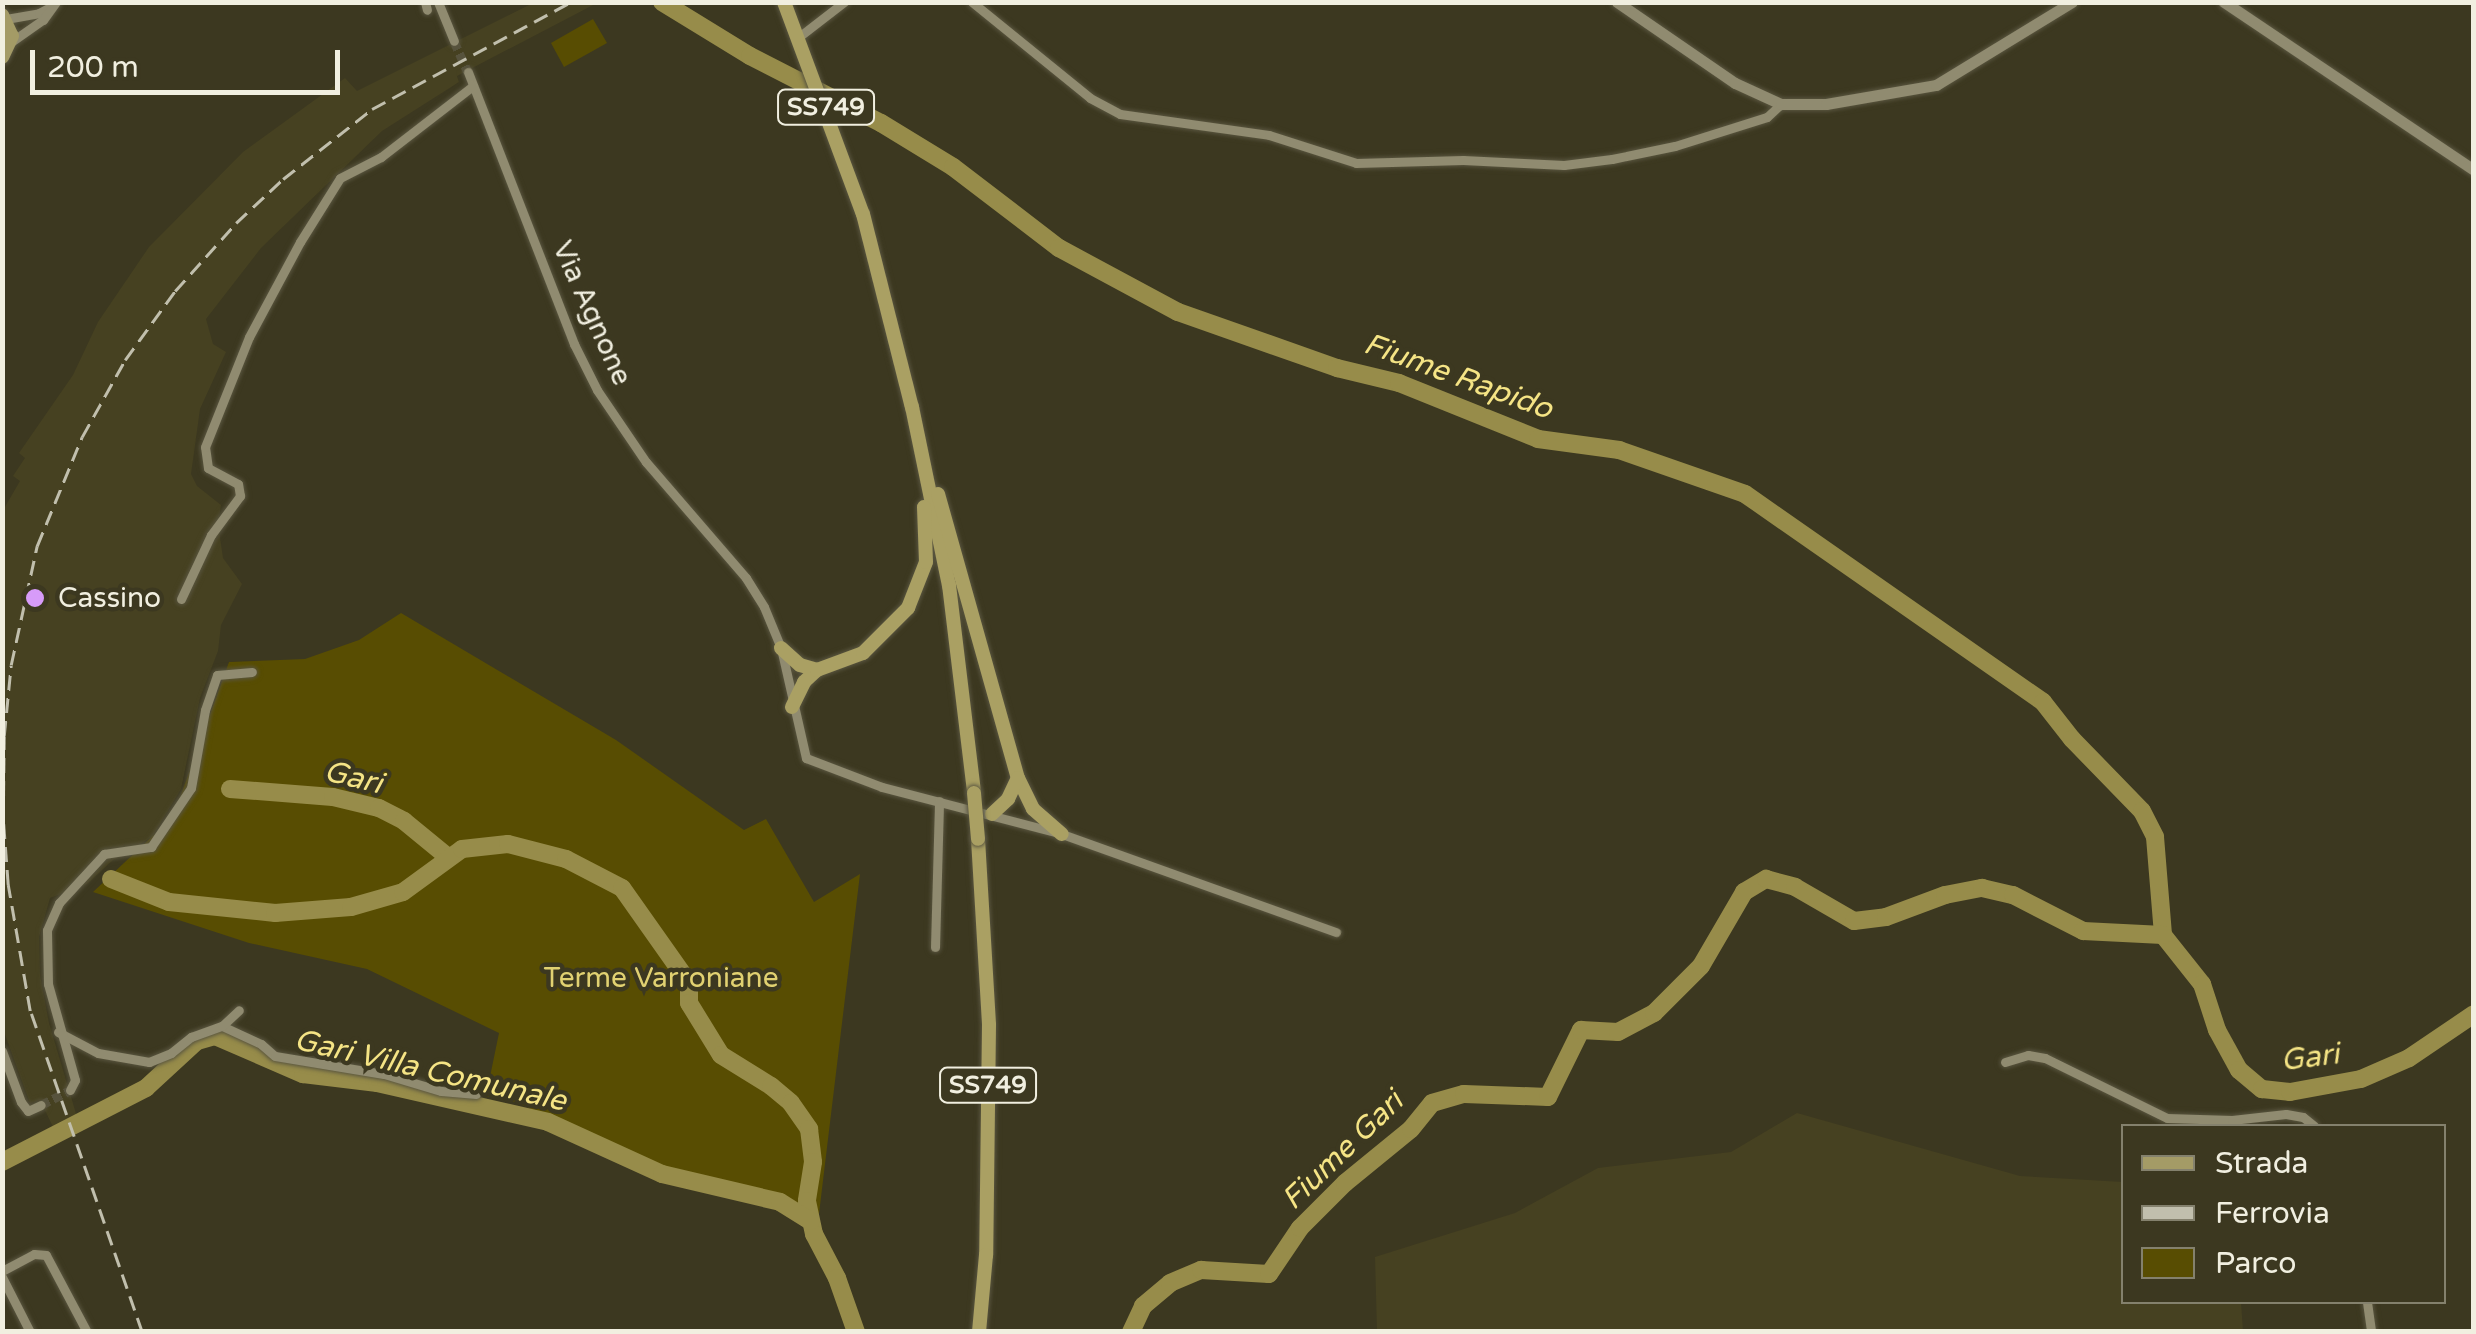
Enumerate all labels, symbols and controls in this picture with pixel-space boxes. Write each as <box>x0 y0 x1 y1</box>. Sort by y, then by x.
scale bar <box>35 30 345 92</box>
text: 200 m <box>47 49 139 86</box>
road number: SS749 <box>776 87 876 127</box>
street label: Via Agnone <box>545 236 639 390</box>
water label: Fiume Rapido <box>1359 326 1557 428</box>
place label: Cassino <box>58 581 161 615</box>
marker: Cassino <box>22 585 48 611</box>
water label: Gari <box>320 753 386 803</box>
park label: Terme Varroniane <box>543 961 779 995</box>
water label: Gari Villa Comunale <box>291 1022 569 1120</box>
water label: Gari <box>2279 1037 2341 1079</box>
road number: SS749 <box>938 1065 1038 1105</box>
water label: Fiume Gari <box>1275 1084 1411 1218</box>
legend <box>2121 1124 2446 1304</box>
text: Strada <box>2215 1145 2308 1182</box>
text: Ferrovia <box>2215 1195 2330 1232</box>
text: Parco <box>2215 1245 2296 1282</box>

